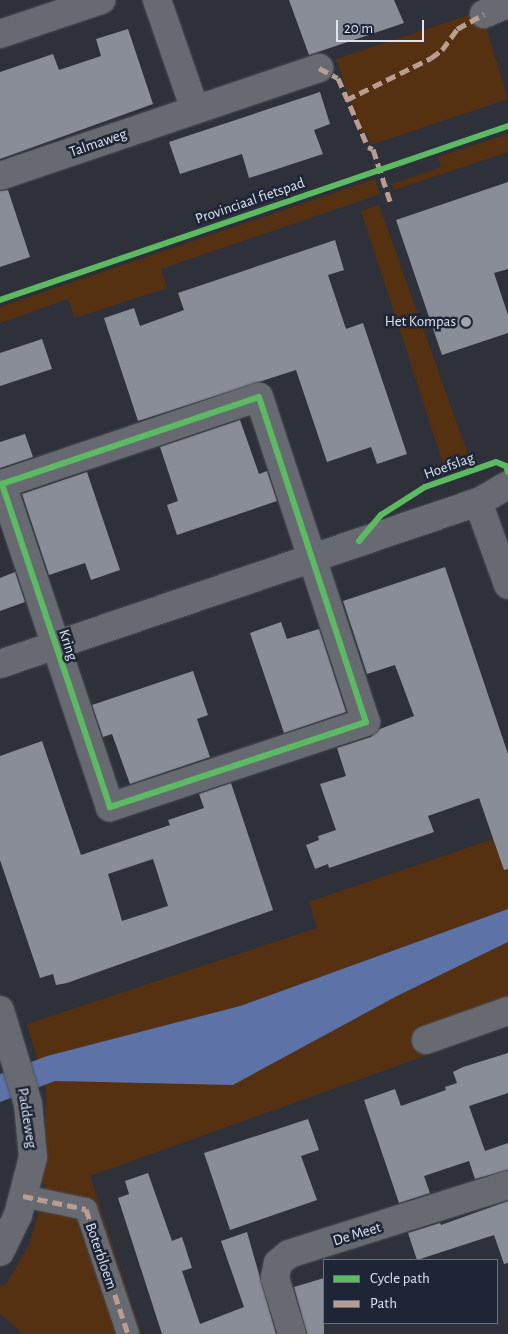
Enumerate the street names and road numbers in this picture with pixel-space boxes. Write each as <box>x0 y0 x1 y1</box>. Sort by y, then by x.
street label: Talmaweg <box>67 125 129 161</box>
street label: Provinciaal fietspad <box>193 174 307 228</box>
street label: Hoefslag <box>421 449 477 483</box>
street label: Kring <box>55 627 81 663</box>
street label: Paddeweg <box>13 1087 41 1149</box>
street label: De Meet <box>331 1218 383 1250</box>
street label: Boterbloem <box>81 1220 121 1292</box>

